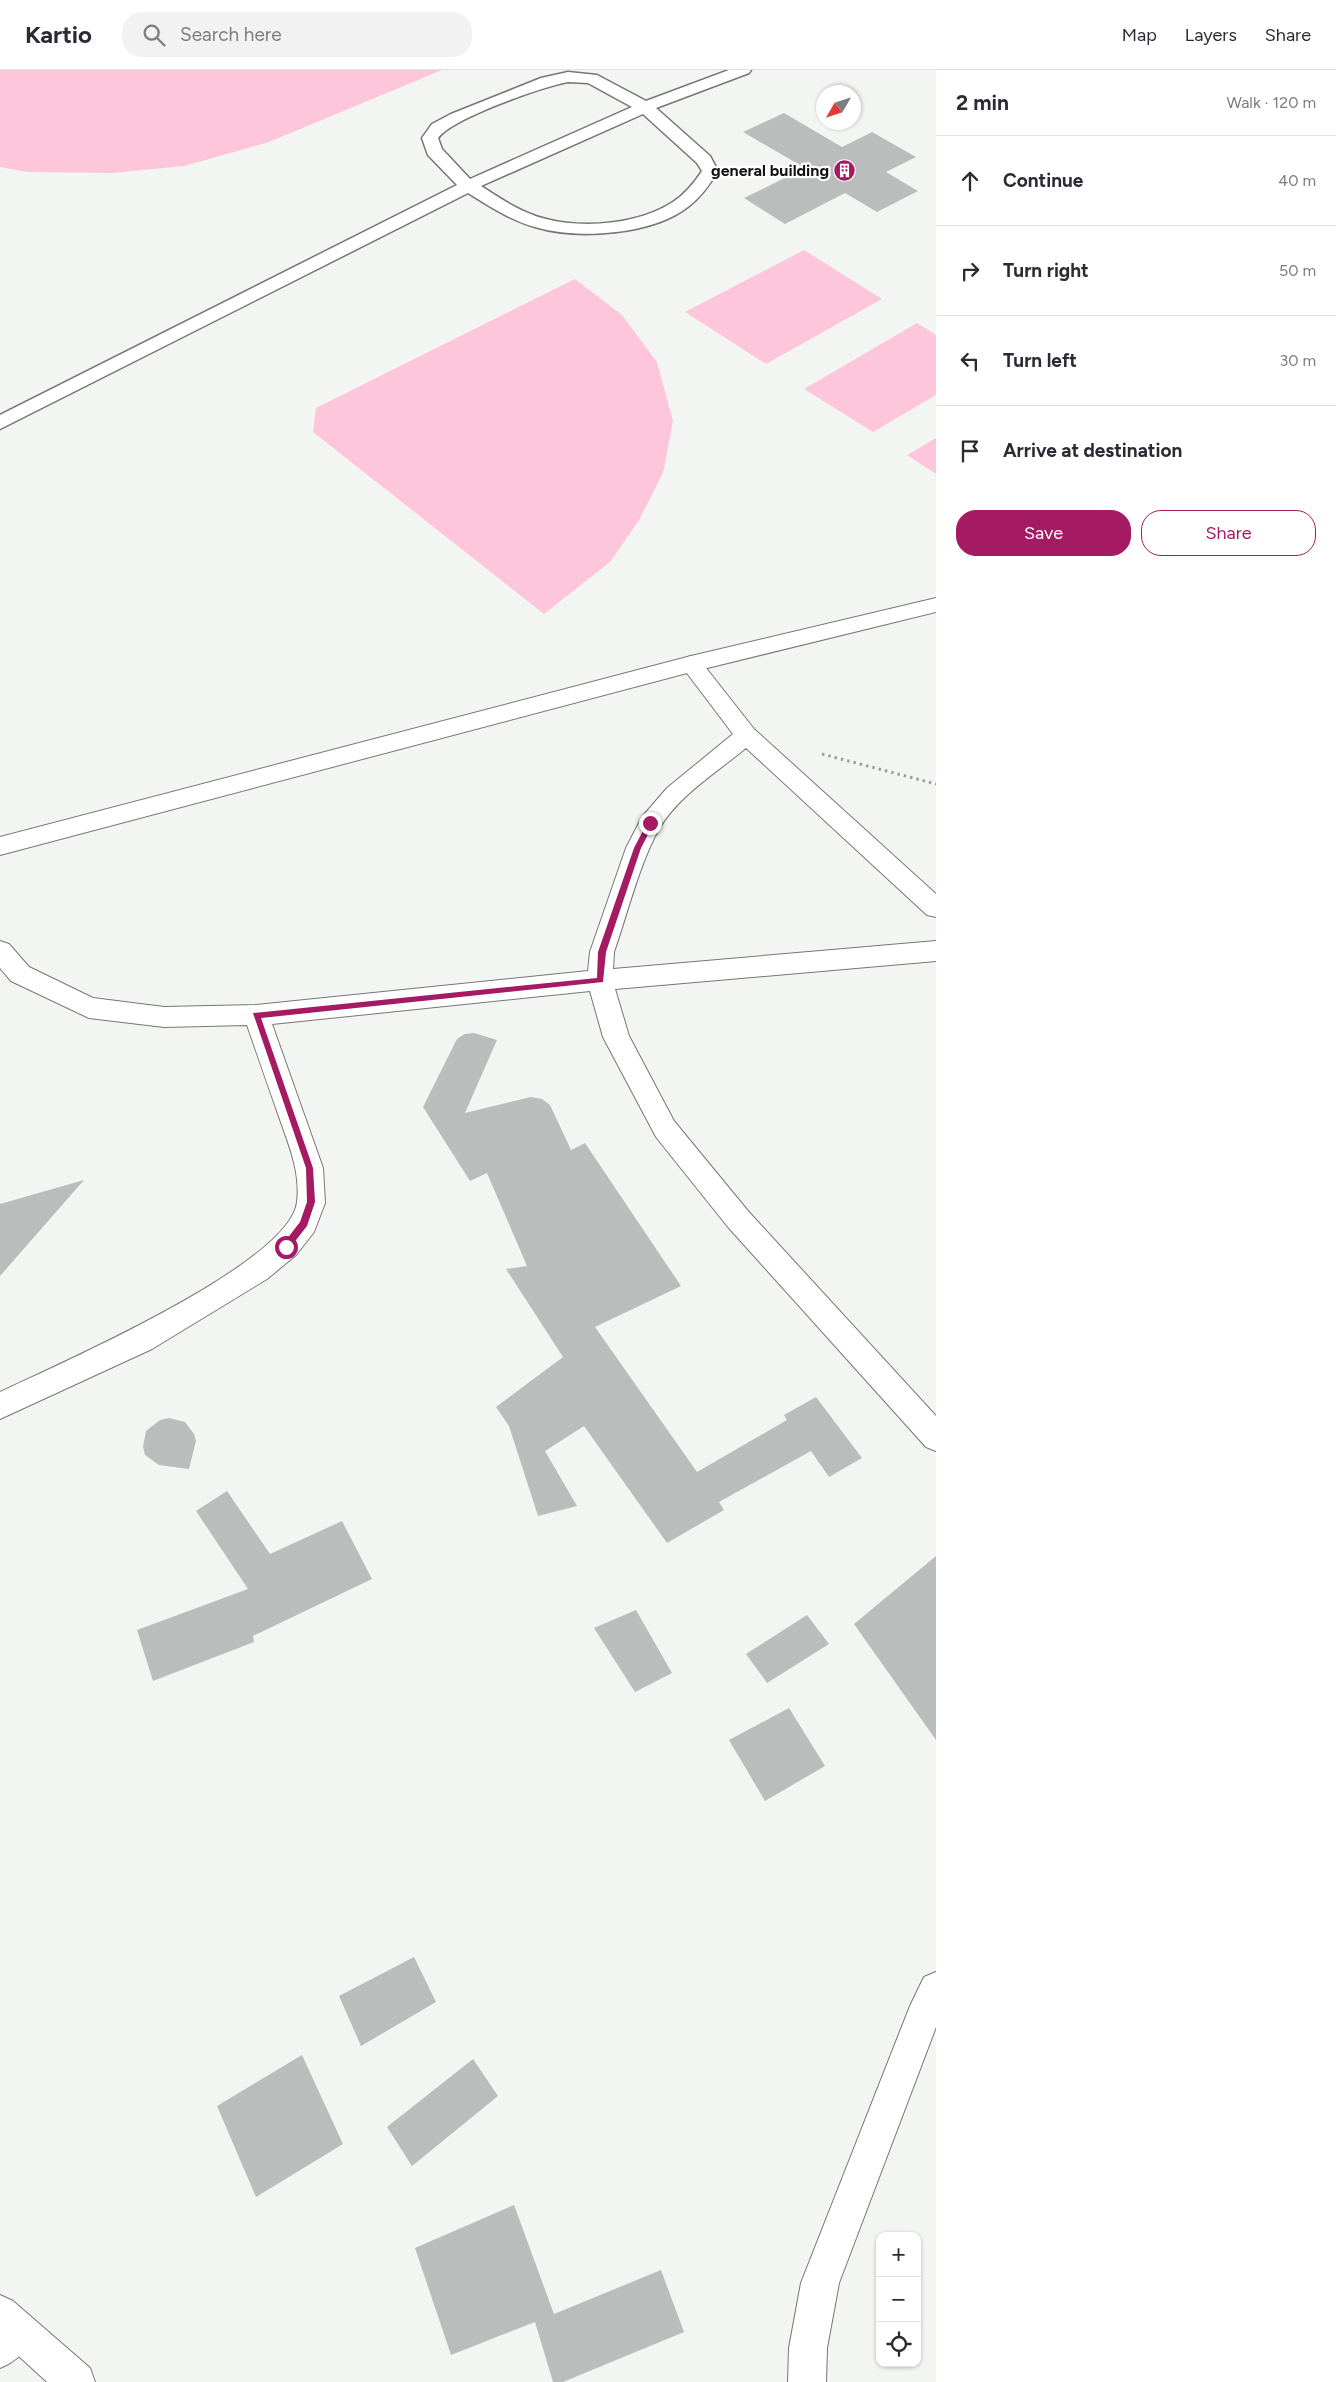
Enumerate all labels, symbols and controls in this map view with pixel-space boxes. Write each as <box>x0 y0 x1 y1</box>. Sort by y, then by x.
search box <box>122 12 472 57</box>
text: Kartio <box>25 20 92 49</box>
icon: search <box>140 21 168 49</box>
text: Search here <box>180 23 282 46</box>
text: Map <box>1122 24 1157 46</box>
text: Layers <box>1185 24 1237 46</box>
text: Share <box>1265 24 1311 46</box>
north arrow <box>816 85 861 130</box>
text: 2 min <box>956 90 1009 115</box>
text: Walk · 120 m <box>1227 93 1316 112</box>
building icon: general building <box>833 158 857 182</box>
place label: general building <box>711 161 829 180</box>
icon: ahead <box>956 167 984 195</box>
text: Continue <box>1003 169 1083 192</box>
text: 40 m <box>1278 171 1316 190</box>
icon: right <box>956 257 984 285</box>
text: Turn right <box>1003 259 1089 282</box>
text: 50 m <box>1279 261 1316 280</box>
icon: left <box>956 347 984 375</box>
text: Turn left <box>1003 349 1077 372</box>
text: 30 m <box>1279 351 1316 370</box>
icon: arrive <box>956 437 984 465</box>
text: Arrive at destination <box>1003 439 1182 462</box>
button: Save <box>956 510 1131 556</box>
button: Share <box>1141 510 1316 556</box>
route end <box>639 812 662 835</box>
route start <box>275 1236 298 1259</box>
map controls <box>876 2232 921 2367</box>
button: + <box>876 2232 921 2277</box>
button: − <box>876 2277 921 2322</box>
button: locate <box>876 2322 921 2367</box>

